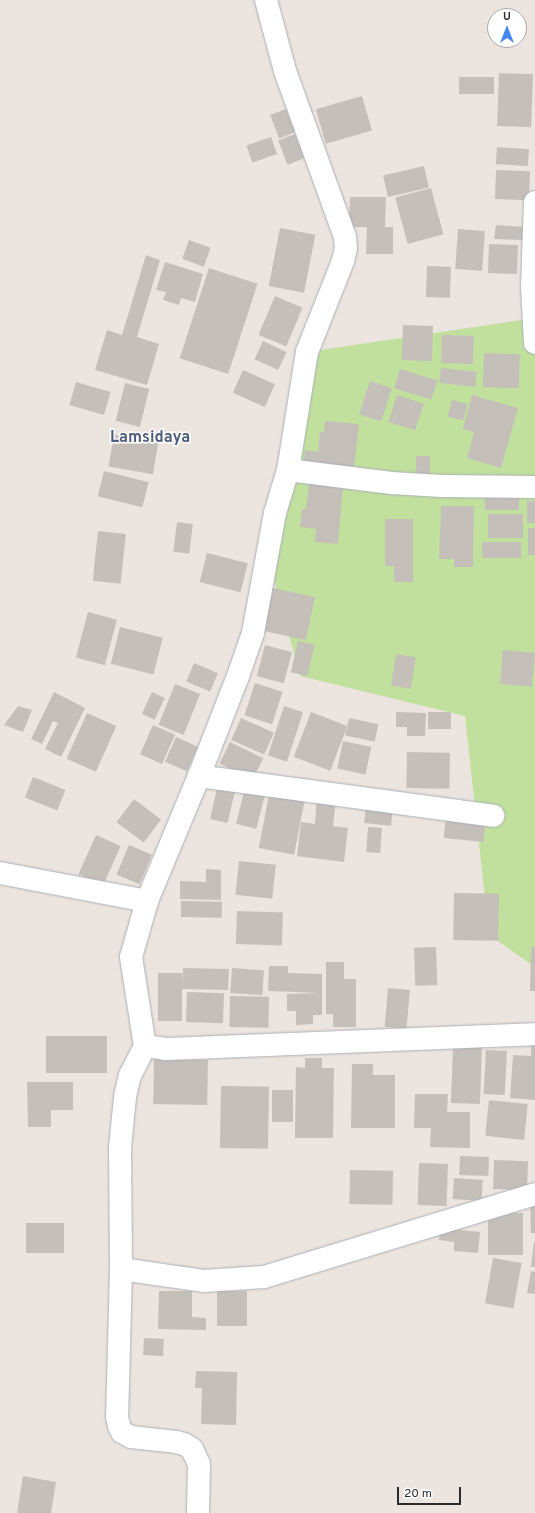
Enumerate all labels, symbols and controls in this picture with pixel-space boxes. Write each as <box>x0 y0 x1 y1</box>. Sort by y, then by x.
north arrow <box>487 8 527 48</box>
text: U <box>503 10 511 24</box>
district label: Lamsidaya <box>110 428 190 448</box>
scale bar <box>399 1479 463 1505</box>
text: 20 m <box>404 1486 432 1502</box>

